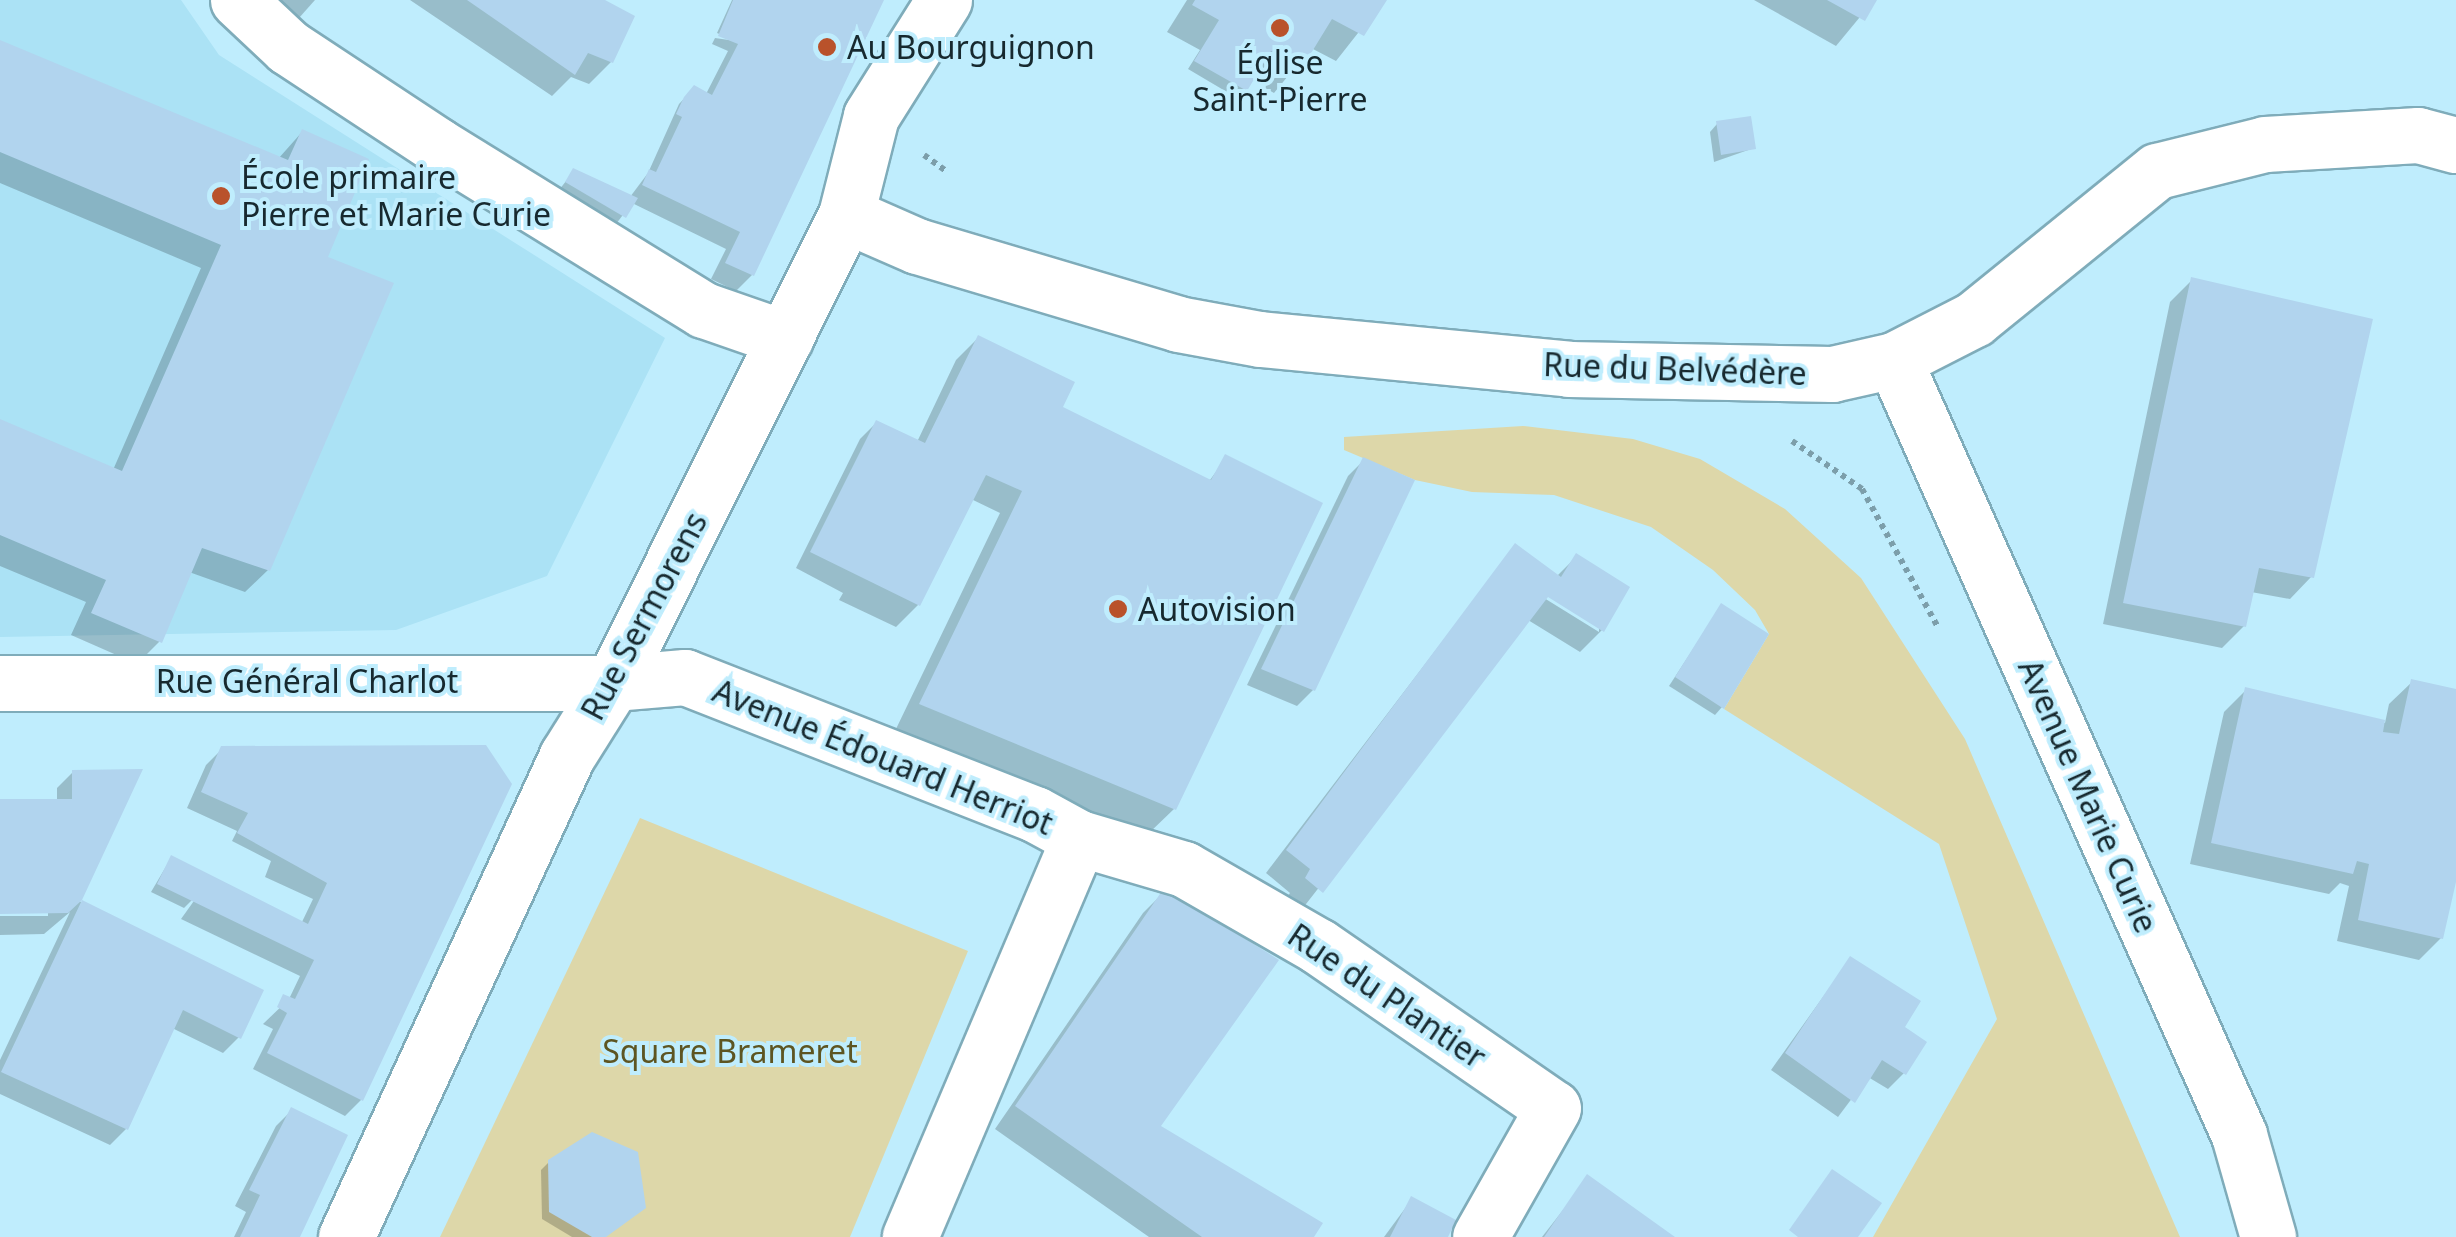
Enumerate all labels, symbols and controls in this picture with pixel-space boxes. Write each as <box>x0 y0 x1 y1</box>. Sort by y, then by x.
marker: Église Saint-Pierre <box>1269 17 1291 39</box>
place label: Au Bourguignon <box>847 28 1095 66</box>
marker: Au Bourguignon <box>816 36 838 58</box>
place label: Église Saint-Pierre <box>1193 44 1367 119</box>
place label: École primaire Pierre et Marie Curie <box>241 159 551 234</box>
marker: École primaire Pierre et Marie Curie <box>210 185 232 207</box>
street label: Rue du Belvédère <box>1543 345 1807 393</box>
street label: Rue Sermorens <box>573 505 715 727</box>
place label: Autovision <box>1138 590 1296 628</box>
marker: Autovision <box>1107 598 1129 620</box>
street label: Avenue Marie Curie <box>2010 653 2166 939</box>
street label: Rue Général Charlot <box>156 662 458 700</box>
street label: Avenue Édouard Herriot <box>707 671 1059 843</box>
street label: Rue du Plantier <box>1281 916 1493 1076</box>
park label: Square Brameret <box>602 1032 858 1070</box>

